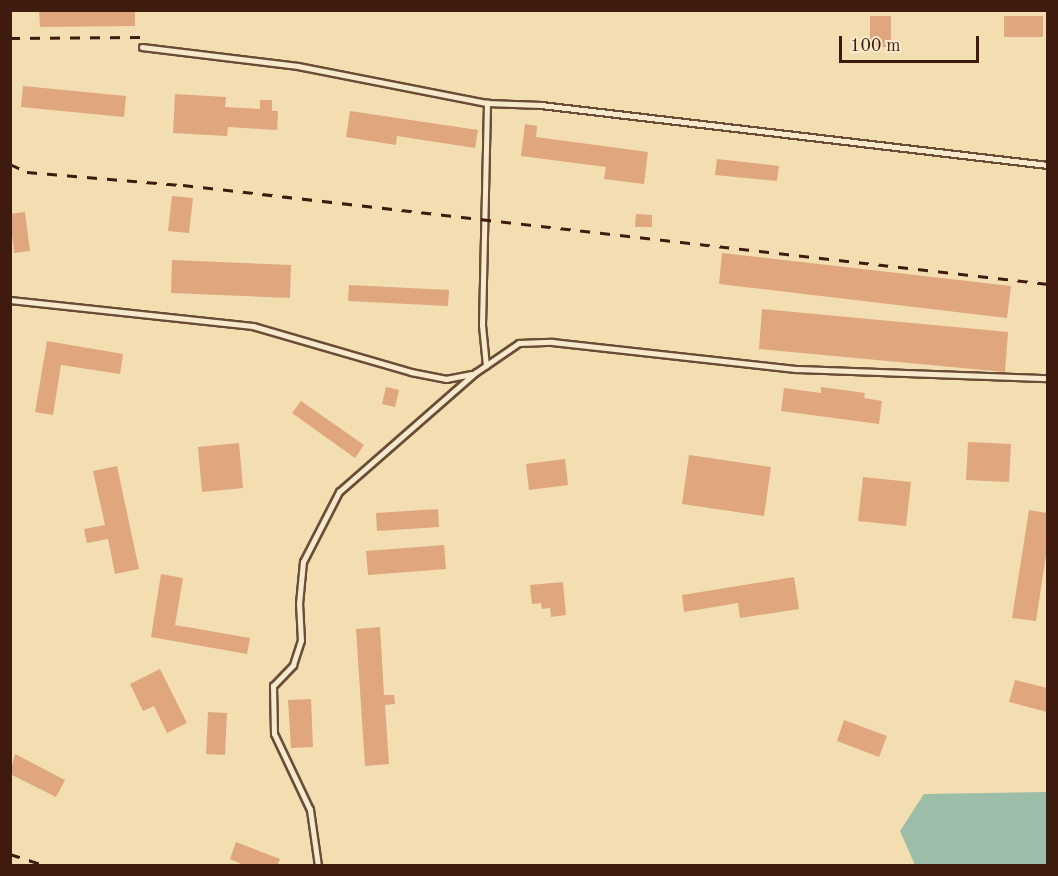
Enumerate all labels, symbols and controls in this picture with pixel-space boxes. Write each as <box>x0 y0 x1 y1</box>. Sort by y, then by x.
scale bar <box>842 24 982 62</box>
text: 100 m <box>850 37 901 55</box>

